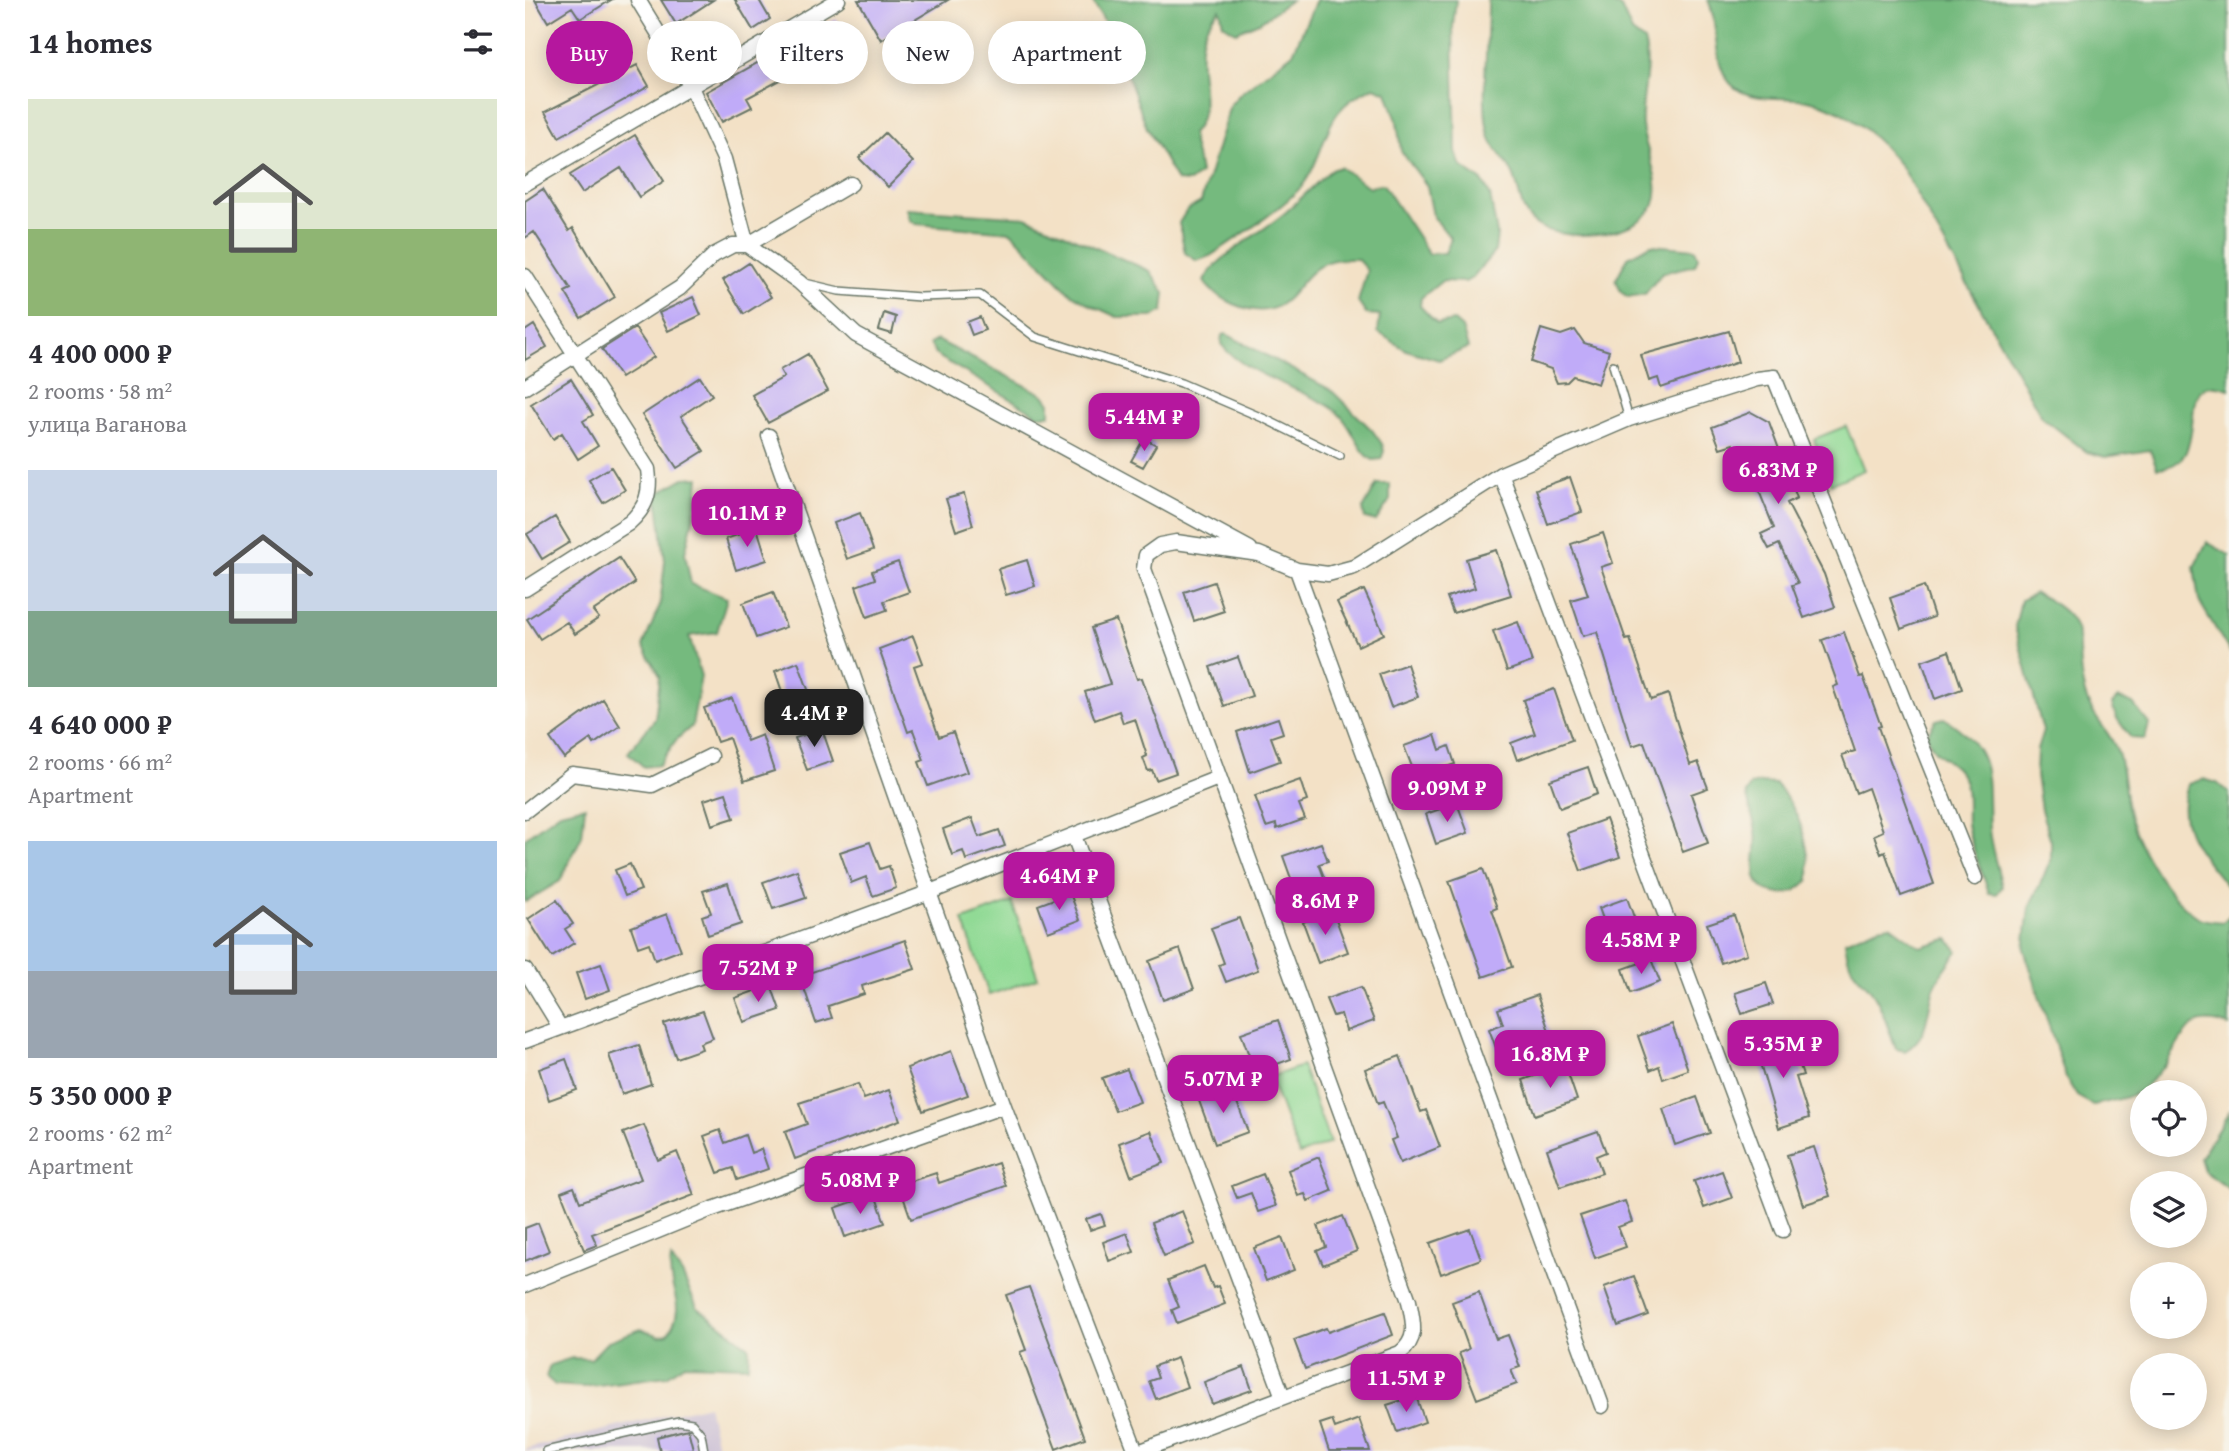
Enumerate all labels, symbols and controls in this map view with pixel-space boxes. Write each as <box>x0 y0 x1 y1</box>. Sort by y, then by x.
text: 14 homes <box>28 20 153 64</box>
chip: Buy <box>546 21 633 84</box>
chip: Rent <box>647 21 742 84</box>
chip: Filters <box>756 21 868 84</box>
chip: New <box>882 21 974 84</box>
chip: Apartment <box>988 21 1146 84</box>
icon: filters <box>459 23 497 61</box>
icon: home <box>200 145 326 271</box>
text: 4 400 000 ₽ <box>28 330 172 374</box>
text: 2 rooms · 58 m² <box>28 374 172 407</box>
pin: 5.44M ₽ <box>1079 393 1209 453</box>
text: 5.44M ₽ <box>1104 399 1184 432</box>
text: улица Ваганова <box>28 407 187 440</box>
pin: 6.83M ₽ <box>1713 447 1843 506</box>
text: 6.83M ₽ <box>1738 452 1818 485</box>
pin: 10.1M ₽ <box>682 490 812 549</box>
text: 10.1M ₽ <box>707 495 787 528</box>
icon: home <box>200 516 326 642</box>
pin: 4.4M ₽ <box>757 690 871 749</box>
text: 4.4M ₽ <box>780 695 848 728</box>
text: 4 640 000 ₽ <box>28 701 172 745</box>
text: 2 rooms · 66 m² <box>28 745 172 778</box>
pin: 9.09M ₽ <box>1382 764 1512 824</box>
text: 9.09M ₽ <box>1407 770 1487 803</box>
text: Apartment <box>28 778 133 811</box>
pin: 4.64M ₽ <box>994 852 1124 912</box>
text: 4.64M ₽ <box>1019 858 1099 891</box>
pin: 8.6M ₽ <box>1268 878 1382 937</box>
text: 8.6M ₽ <box>1291 883 1359 916</box>
icon: home <box>200 887 326 1013</box>
pin: 4.58M ₽ <box>1576 916 1706 976</box>
text: 4.58M ₽ <box>1601 922 1681 955</box>
pin: 7.52M ₽ <box>693 944 823 1004</box>
text: 7.52M ₽ <box>718 950 798 983</box>
pin: 5.35M ₽ <box>1718 1020 1848 1080</box>
text: 5.35M ₽ <box>1743 1026 1823 1059</box>
pin: 16.8M ₽ <box>1485 1030 1615 1090</box>
text: 16.8M ₽ <box>1510 1036 1590 1069</box>
pin: 5.07M ₽ <box>1158 1056 1288 1115</box>
text: 5.07M ₽ <box>1183 1061 1263 1094</box>
text: 5 350 000 ₽ <box>28 1072 172 1116</box>
map controls <box>2130 1080 2207 1430</box>
button: locate <box>2130 1080 2207 1157</box>
text: 2 rooms · 62 m² <box>28 1116 172 1149</box>
text: Apartment <box>28 1149 133 1182</box>
pin: 5.08M ₽ <box>795 1156 925 1216</box>
text: 5.08M ₽ <box>820 1162 900 1195</box>
button: layers <box>2130 1171 2207 1248</box>
button: + <box>2130 1262 2207 1339</box>
button: − <box>2130 1353 2207 1430</box>
pin: 11.5M ₽ <box>1341 1354 1471 1414</box>
text: 11.5M ₽ <box>1366 1360 1446 1393</box>

